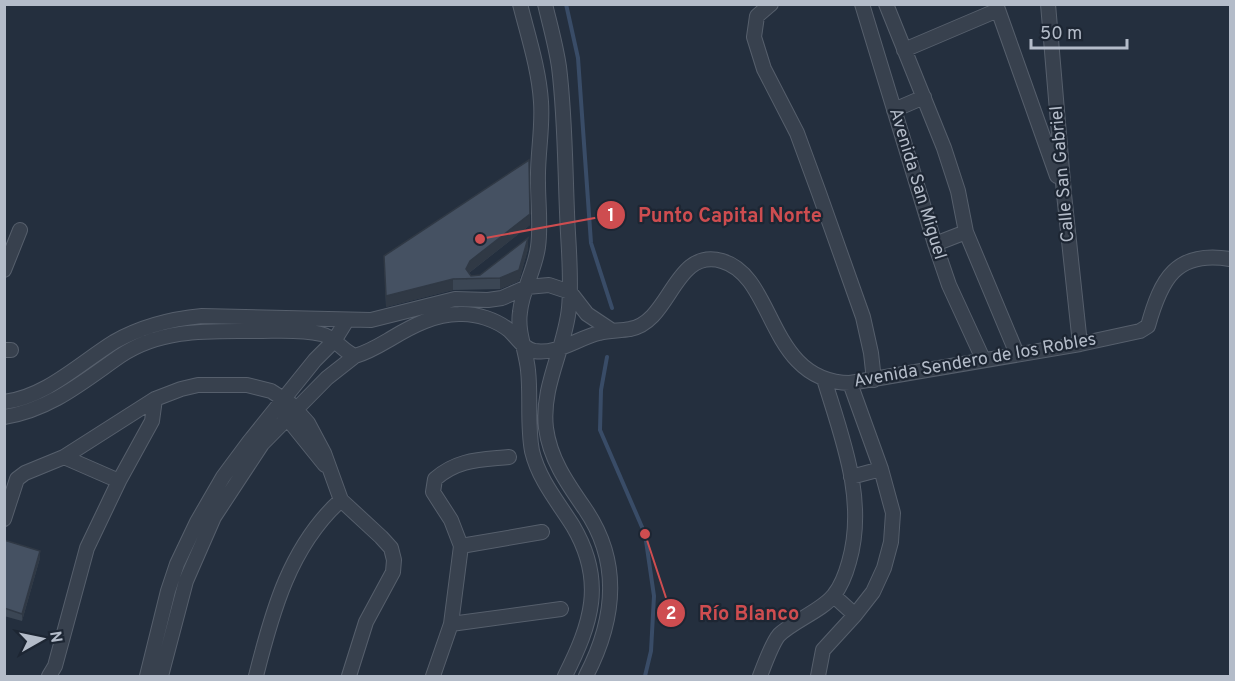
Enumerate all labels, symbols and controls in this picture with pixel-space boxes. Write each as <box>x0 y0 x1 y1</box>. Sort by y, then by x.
scale bar <box>1031 12 1127 50</box>
text: 50 m <box>1040 23 1082 46</box>
street label: Avenida San Miguel <box>883 105 951 263</box>
street label: Calle San Gabriel <box>1046 105 1080 243</box>
callout: Punto Capital Norte <box>596 196 834 234</box>
text: Punto Capital Norte <box>638 204 822 230</box>
text: 1 <box>607 205 615 228</box>
street label: Avenida Sendero de los Robles <box>852 328 1098 394</box>
callout: Río Blanco <box>656 594 811 632</box>
text: Río Blanco <box>699 602 799 628</box>
text: 2 <box>665 603 677 626</box>
north arrow <box>12 609 72 669</box>
text: N <box>44 630 66 644</box>

